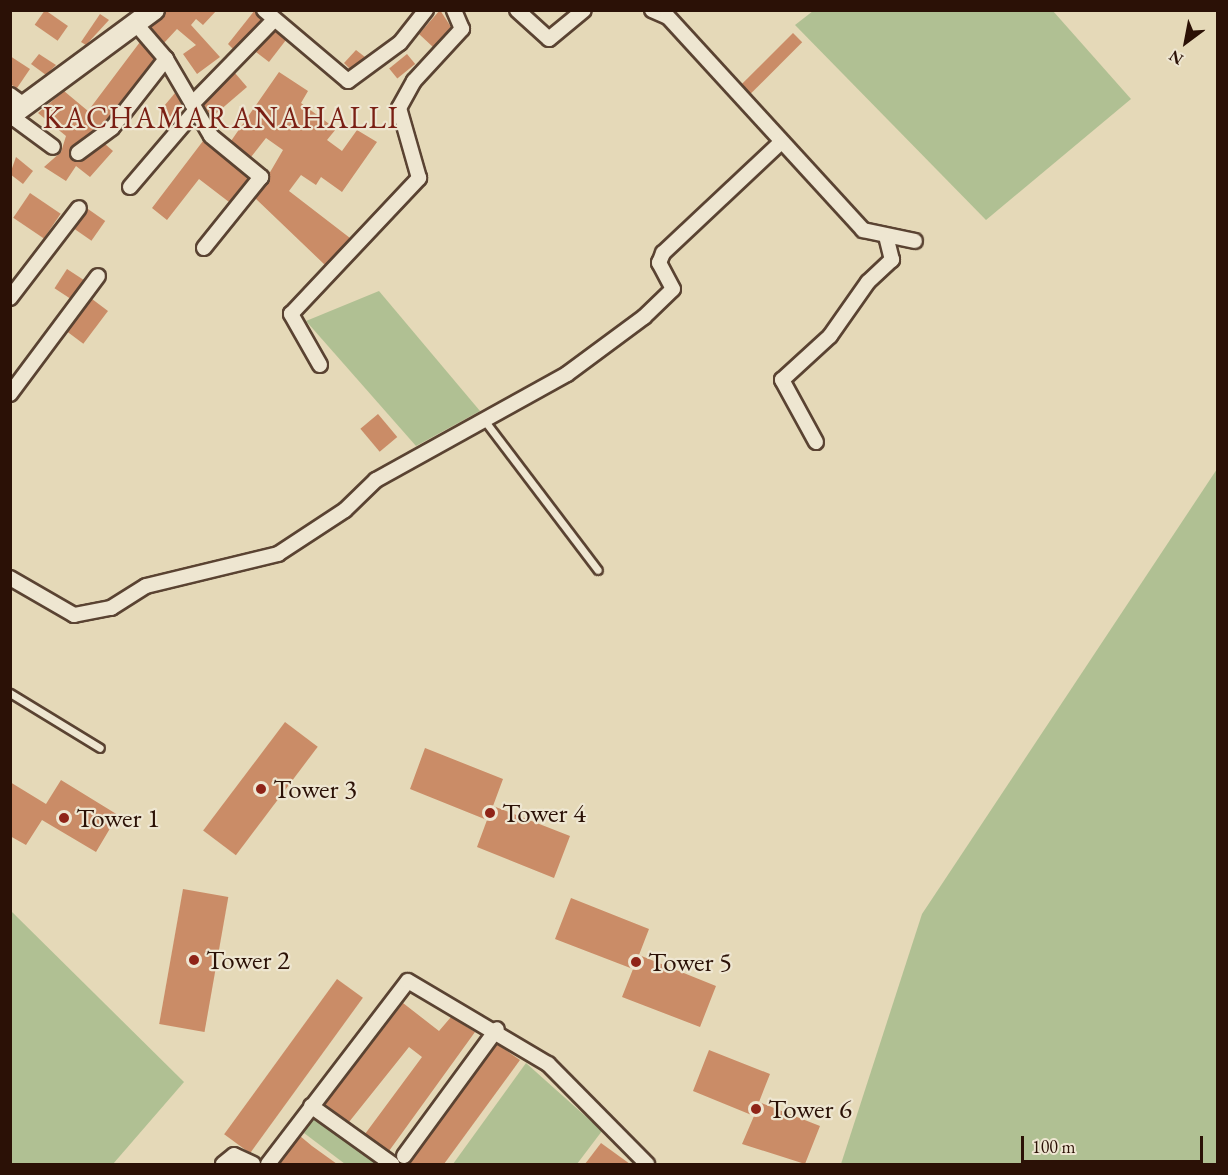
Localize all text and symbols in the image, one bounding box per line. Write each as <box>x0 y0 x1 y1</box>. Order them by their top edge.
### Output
north arrow <box>1156 12 1216 72</box>
text: N <box>1165 45 1187 70</box>
district label: KACHAMARANAHALLI <box>43 100 399 136</box>
place label: Tower 3 <box>273 773 357 805</box>
marker: Tower 3 <box>254 782 268 796</box>
place label: Tower 4 <box>502 797 586 829</box>
place label: Tower 1 <box>76 802 160 834</box>
marker: Tower 4 <box>483 806 497 820</box>
marker: Tower 1 <box>57 811 71 825</box>
place label: Tower 2 <box>206 944 290 976</box>
place label: Tower 5 <box>648 946 732 978</box>
marker: Tower 2 <box>187 953 201 967</box>
marker: Tower 5 <box>629 955 643 969</box>
place label: Tower 6 <box>768 1093 852 1125</box>
marker: Tower 6 <box>749 1102 763 1116</box>
scale bar <box>1024 1124 1206 1162</box>
text: 100 m <box>1032 1135 1076 1158</box>

